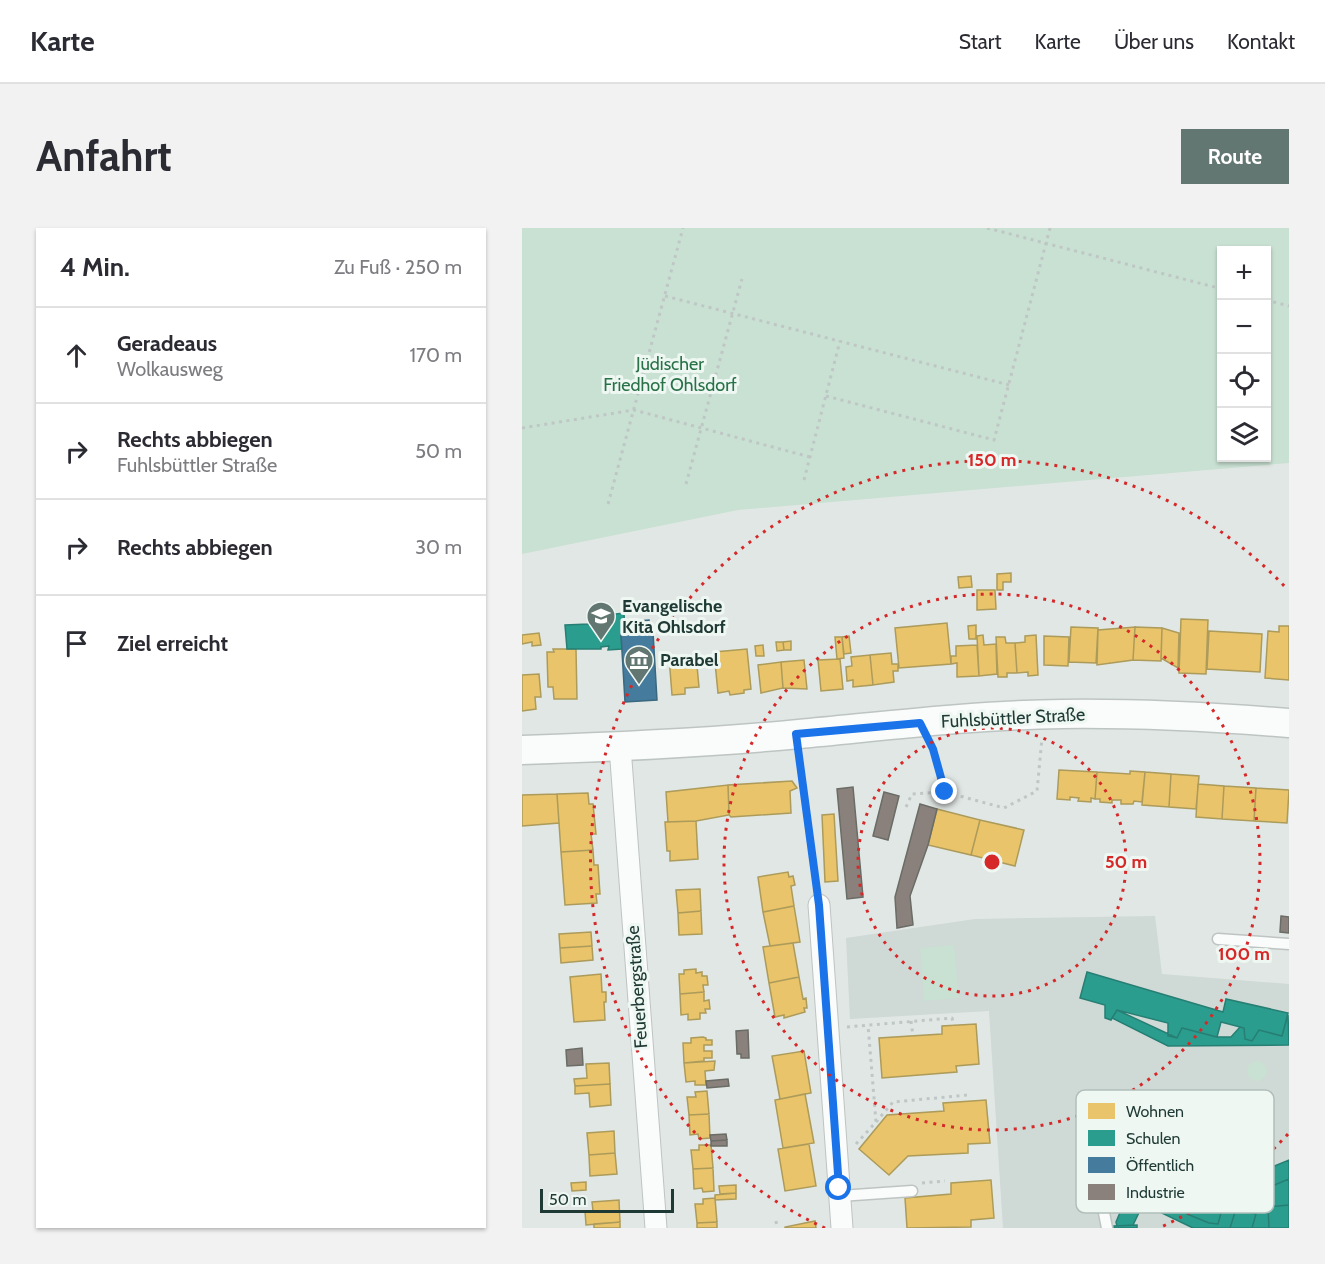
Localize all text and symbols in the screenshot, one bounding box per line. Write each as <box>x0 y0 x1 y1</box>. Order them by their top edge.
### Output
text: Karte <box>30 24 95 58</box>
text: Start <box>959 29 1002 54</box>
text: Karte <box>1035 29 1081 54</box>
text: Über uns <box>1114 29 1194 54</box>
text: Kontakt <box>1227 29 1295 54</box>
button: Route <box>1181 129 1289 184</box>
text: Anfahrt <box>36 130 172 182</box>
map controls <box>1217 246 1271 462</box>
button: + <box>1217 246 1271 300</box>
text: 4 Min. <box>60 251 130 283</box>
text: Zu Fuß · 250 m <box>334 255 462 279</box>
button: − <box>1217 300 1271 354</box>
text: Geradeaus <box>117 330 217 357</box>
icon: ahead <box>60 339 93 372</box>
text: 170 m <box>410 343 462 367</box>
park label: Jüdischer Friedhof Ohlsdorf <box>603 353 737 396</box>
button: locate <box>1217 354 1271 408</box>
text: Wolkausweg <box>117 357 223 381</box>
button: layers <box>1217 408 1271 462</box>
text: Rechts abbiegen <box>117 426 273 453</box>
icon: right <box>60 435 93 468</box>
text: 50 m <box>415 439 462 463</box>
text: 150 m <box>968 449 1016 471</box>
text: Fuhlsbüttler Straße <box>117 453 277 477</box>
icon: right <box>60 531 93 564</box>
text: Rechts abbiegen <box>117 534 273 561</box>
text: 30 m <box>415 535 462 559</box>
place label: Evangelische Kita Ohlsdorf <box>622 595 726 638</box>
school or university icon: Evangelische Kita Ohlsdorf <box>585 600 617 642</box>
icon: arrive <box>60 627 93 660</box>
text: Ziel erreicht <box>117 630 228 657</box>
museum icon: Parabel <box>623 644 655 686</box>
place label: Parabel <box>660 649 719 671</box>
street label: Fuhlsbüttler Straße <box>940 703 1086 733</box>
route end <box>931 778 957 804</box>
text: 50 m <box>1105 851 1147 873</box>
centre of rings <box>982 852 1002 872</box>
street label: Feuerbergstraße <box>622 925 652 1049</box>
text: 100 m <box>1218 943 1270 965</box>
legend <box>1076 1090 1274 1213</box>
text: Wohnen <box>1126 1102 1184 1121</box>
text: Schulen <box>1126 1129 1181 1148</box>
text: Öffentlich <box>1126 1156 1194 1175</box>
route start <box>825 1174 851 1200</box>
text: Industrie <box>1126 1183 1185 1202</box>
scale bar <box>540 1186 674 1214</box>
text: 50 m <box>549 1190 586 1209</box>

